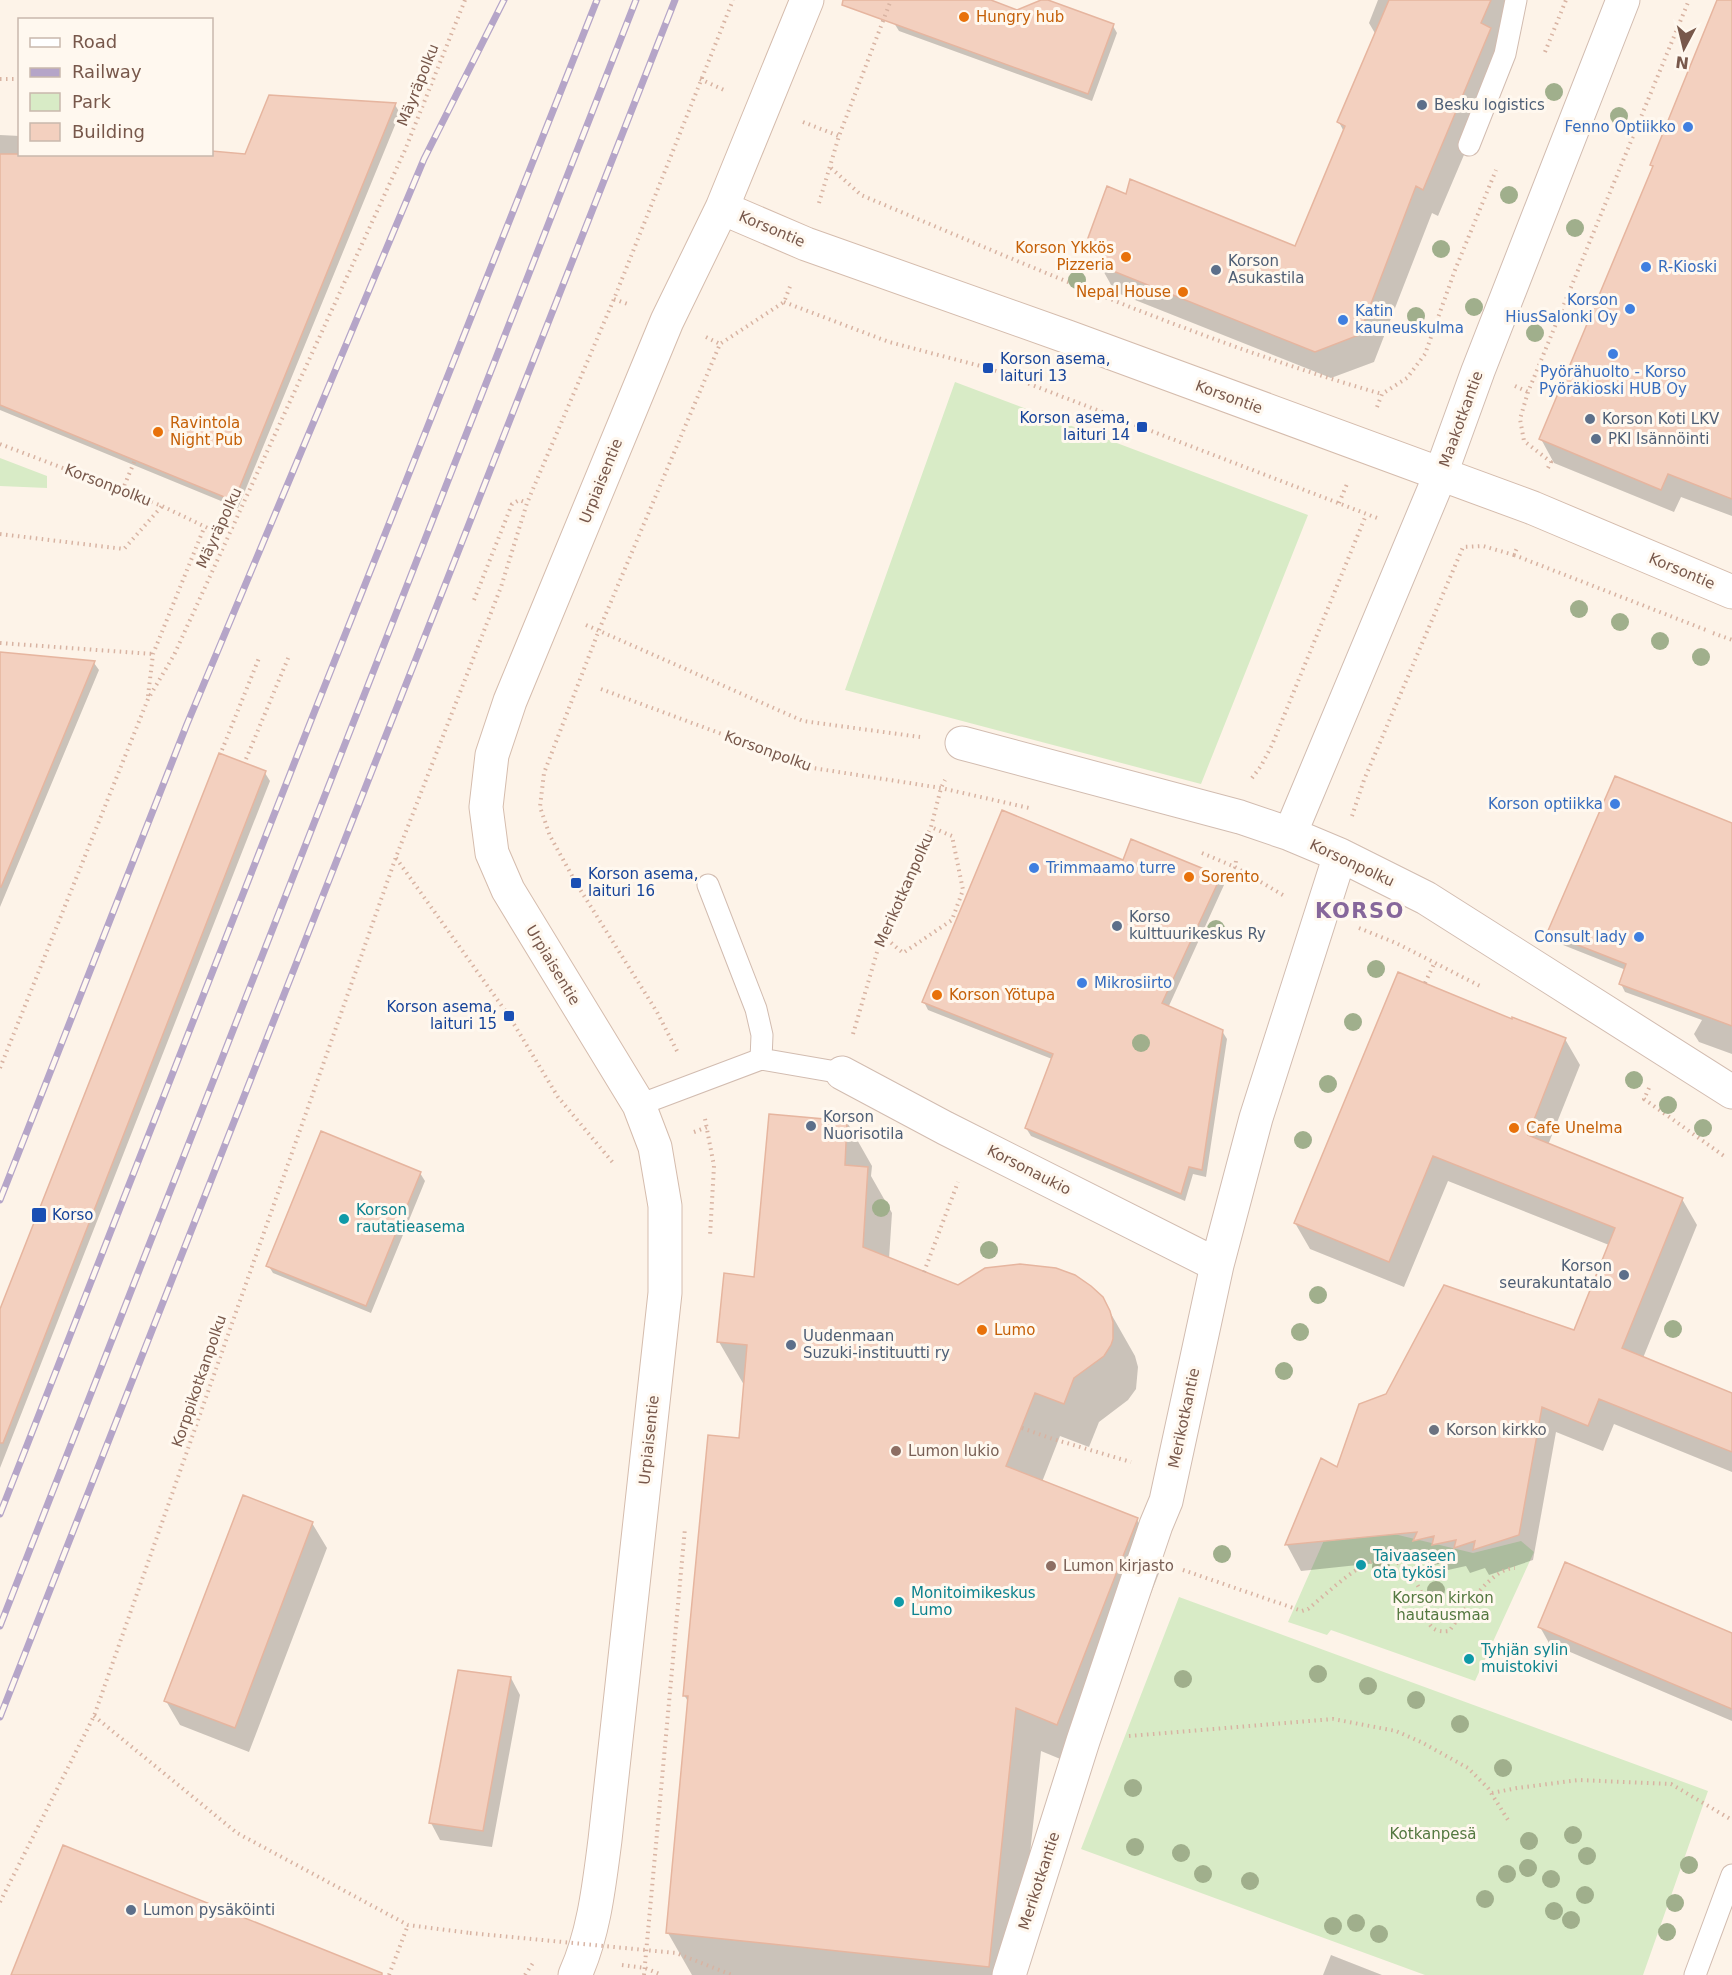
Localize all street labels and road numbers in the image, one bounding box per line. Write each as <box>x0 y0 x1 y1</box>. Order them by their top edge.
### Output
street label: Mäyräpolku <box>393 41 443 129</box>
street label: Korsontie <box>736 207 808 251</box>
street label: Maakotkantie <box>1435 368 1487 470</box>
street label: Korsontie <box>1193 377 1265 417</box>
street label: Urpiaisentie <box>576 436 626 526</box>
street label: Korsonpolku <box>62 460 154 510</box>
street label: Mäyräpolku <box>192 485 246 571</box>
street label: Korsontie <box>1646 549 1718 593</box>
street label: Korsonpolku <box>722 727 814 775</box>
street label: Merikotkanpolku <box>871 830 937 950</box>
street label: Korsonpolku <box>1307 836 1397 890</box>
street label: Urpiaisentie <box>522 922 584 1008</box>
street label: Korsonaukio <box>984 1141 1074 1199</box>
street label: Korppikotkanpolku <box>168 1313 230 1449</box>
street label: Merikotkantie <box>1165 1366 1203 1470</box>
street label: Urpiaisentie <box>635 1394 663 1486</box>
street label: Merikotkantie <box>1015 1830 1063 1932</box>

